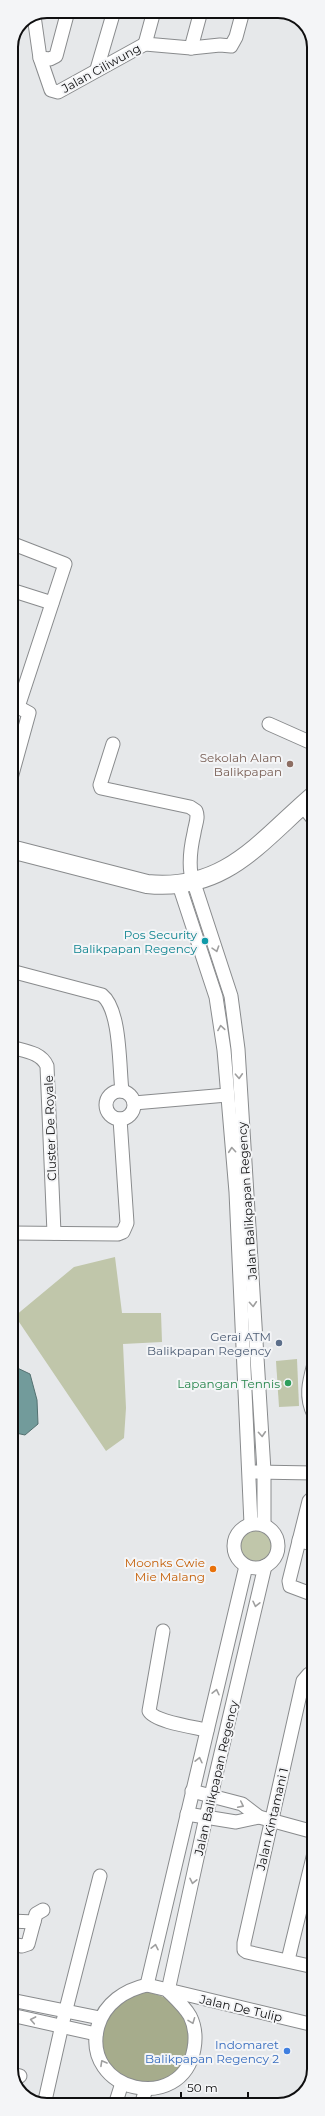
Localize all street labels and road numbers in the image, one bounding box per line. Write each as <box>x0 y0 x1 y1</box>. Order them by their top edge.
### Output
street label: Jalan Ciliwung <box>58 40 143 96</box>
street label: Cluster De Royale <box>41 1075 59 1181</box>
street label: Jalan Balikpapan Regency <box>234 1121 260 1282</box>
street label: Jalan Balikpapan Regency <box>191 1699 241 1858</box>
street label: Jalan Kintamani 1 <box>253 1766 291 1873</box>
street label: Jalan De Tulip <box>197 1991 284 2025</box>

